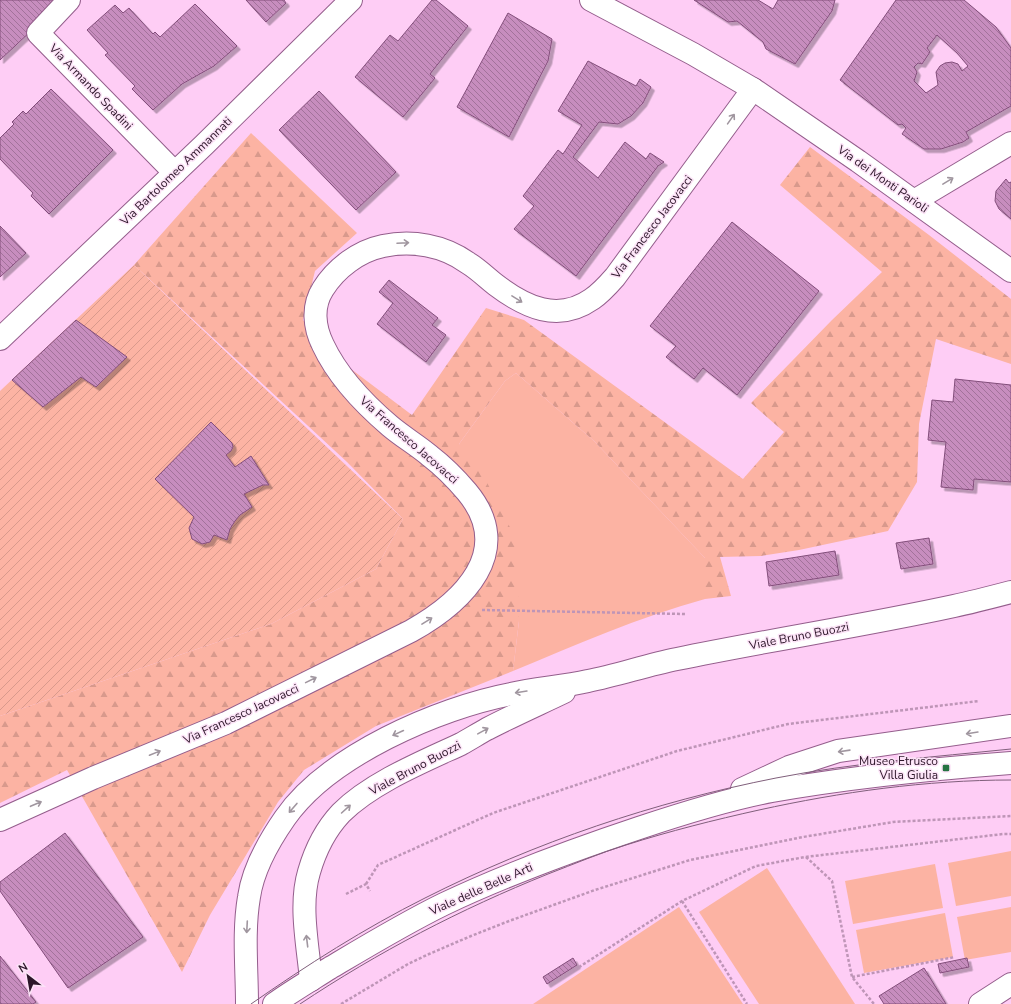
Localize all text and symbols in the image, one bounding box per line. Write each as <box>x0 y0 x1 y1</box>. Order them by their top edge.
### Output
street label: Via Armando Spadini <box>45 40 136 134</box>
street label: Via Bartolomeo Ammannati <box>116 113 235 229</box>
one-way arrow <box>727 114 735 125</box>
street label: Via dei Monti Parioli <box>834 141 932 216</box>
street label: Via Francesco Jacovacci <box>607 172 696 283</box>
one-way arrow <box>942 177 953 185</box>
one-way arrow <box>396 240 409 247</box>
one-way arrow <box>511 294 522 303</box>
street label: Via Francesco Jacovacci <box>356 392 462 487</box>
one-way arrow <box>421 617 433 625</box>
street label: Viale Bruno Buozzi <box>747 618 850 654</box>
one-way arrow <box>305 676 317 684</box>
street label: Via Francesco Jacovacci <box>180 680 301 748</box>
one-way arrow <box>514 688 527 696</box>
one-way arrow <box>477 727 489 735</box>
one-way arrow <box>966 729 979 737</box>
one-way arrow <box>392 730 404 737</box>
street label: Viale Bruno Buozzi <box>366 737 464 799</box>
one-way arrow <box>838 747 851 755</box>
one-way arrow <box>149 749 161 756</box>
place label: Museo Etrusco Villa Giulia <box>859 753 938 783</box>
marker: Museo Etrusco Villa Giulia <box>941 763 951 773</box>
one-way arrow <box>29 800 41 807</box>
one-way arrow <box>288 803 297 813</box>
one-way arrow <box>341 804 351 813</box>
street label: Viale delle Belle Arti <box>426 859 535 919</box>
one-way arrow <box>243 920 250 933</box>
one-way arrow <box>303 935 311 948</box>
north arrow <box>8 956 48 996</box>
text: N <box>16 959 30 976</box>

